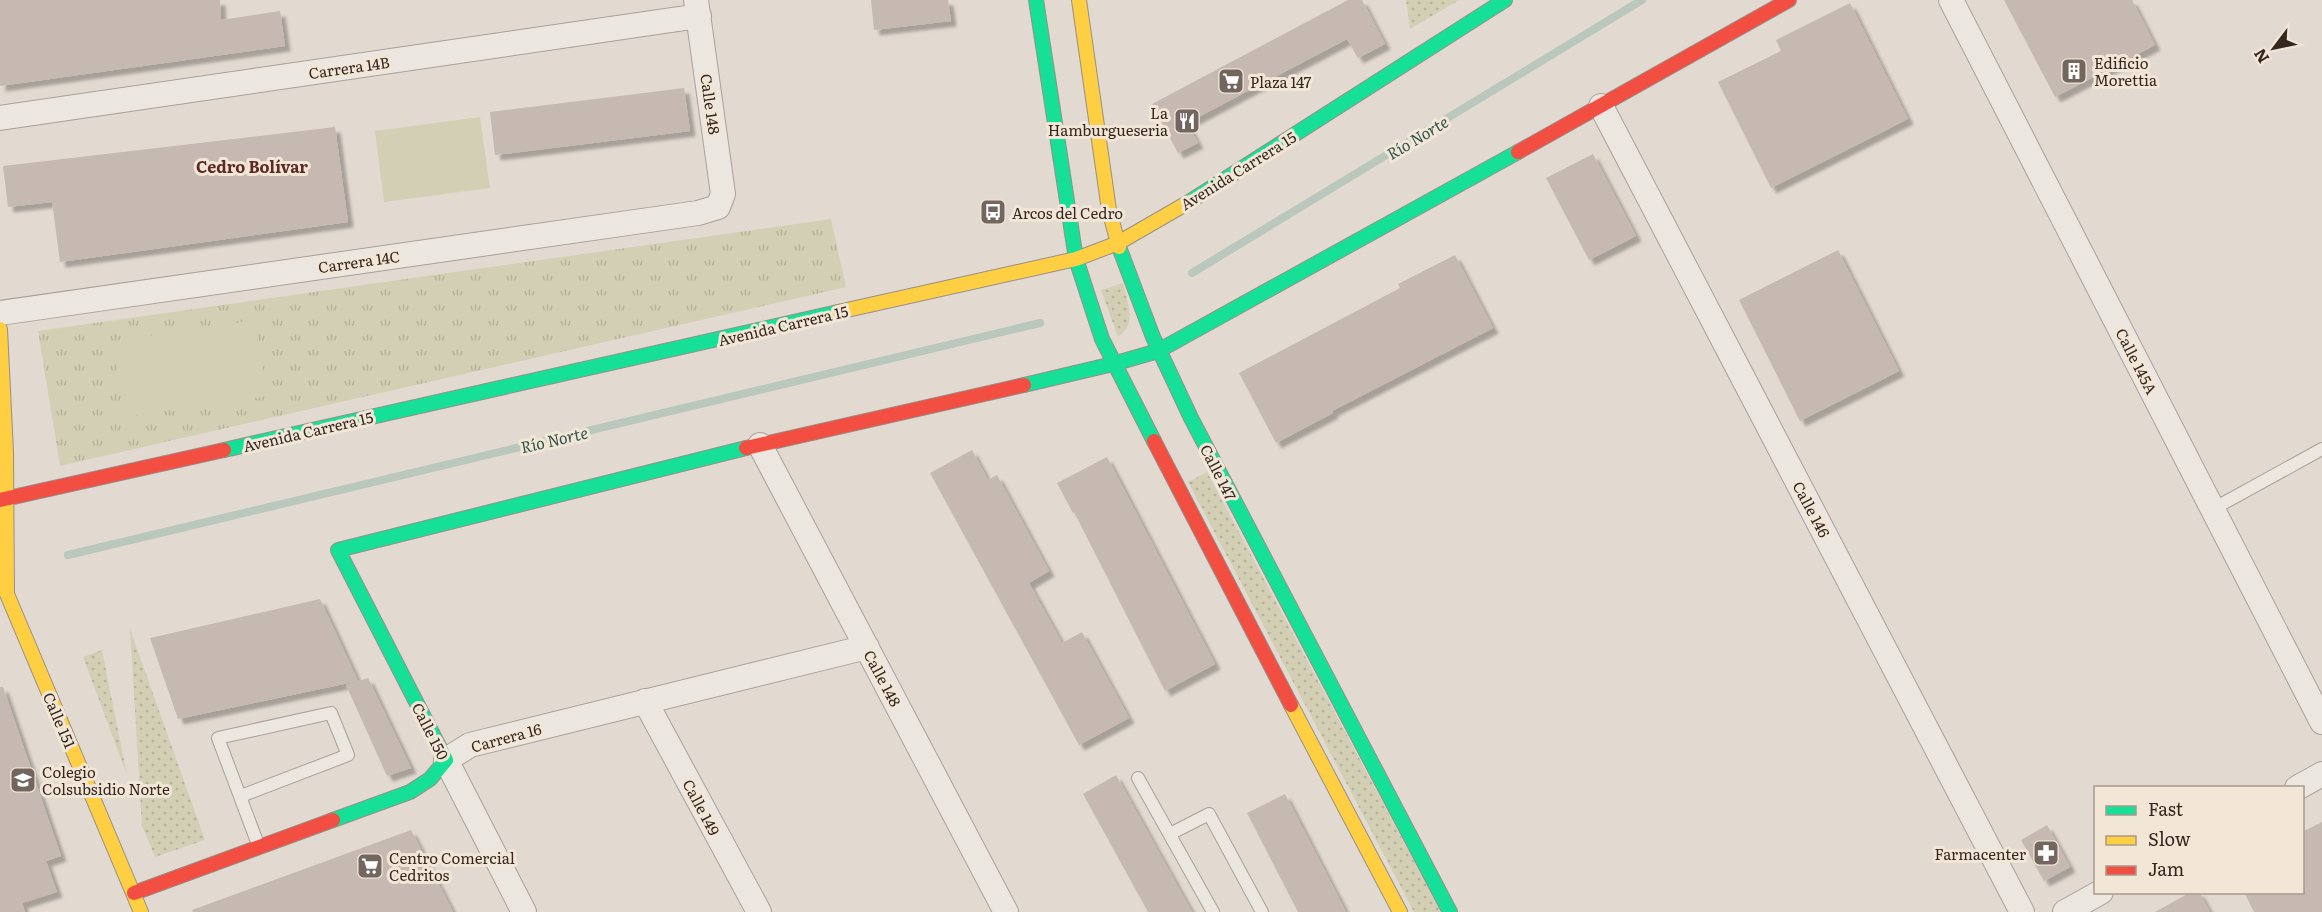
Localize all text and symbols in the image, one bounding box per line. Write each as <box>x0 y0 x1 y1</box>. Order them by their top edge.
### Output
north arrow <box>2244 18 2304 78</box>
text: N <box>2247 44 2274 69</box>
street label: Carrera 14B <box>307 50 391 84</box>
place label: Edificio Morettia <box>2094 51 2158 91</box>
building icon: Edificio Morettia <box>2059 56 2089 86</box>
supermarket icon: Plaza 147 <box>1216 66 1246 96</box>
place label: Plaza 147 <box>1250 70 1312 93</box>
street label: Calle 148 <box>695 72 727 136</box>
place label: La Hamburgueseria <box>1048 101 1169 141</box>
restaurant icon: La Hamburgueseria <box>1172 106 1202 136</box>
water label: Río Norte <box>1382 109 1452 165</box>
street label: Avenida Carrera 15 <box>1176 125 1301 215</box>
district label: Cedro Bolívar <box>196 154 308 178</box>
bus stop icon: Arcos del Cedro <box>978 197 1008 227</box>
place label: Arcos del Cedro <box>1012 201 1123 224</box>
street label: Carrera 14C <box>317 244 401 278</box>
street label: Avenida Carrera 15 <box>716 299 851 351</box>
street label: Calle 145A <box>2111 324 2163 398</box>
street label: Avenida Carrera 15 <box>241 405 376 457</box>
water label: Río Norte <box>518 420 590 458</box>
street label: Calle 147 <box>1195 440 1243 504</box>
street label: Calle 146 <box>1788 477 1836 541</box>
street label: Calle 148 <box>858 646 908 710</box>
street label: Calle 151 <box>38 688 82 752</box>
street label: Calle 150 <box>407 698 455 764</box>
street label: Carrera 16 <box>468 717 544 757</box>
place label: Colegio Colsubsidio Norte <box>42 760 170 800</box>
school or university icon: Colegio Colsubsidio Norte <box>8 765 38 795</box>
street label: Calle 149 <box>678 775 726 839</box>
legend <box>2094 786 2304 894</box>
text: Fast <box>2148 795 2184 822</box>
text: Slow <box>2148 825 2191 852</box>
pharmacy icon: Farmacenter <box>2031 838 2061 868</box>
place label: Farmacenter <box>1935 842 2026 865</box>
place label: Centro Comercial Cedritos <box>389 846 515 886</box>
supermarket icon: Centro Comercial Cedritos <box>355 851 385 881</box>
text: Jam <box>2148 855 2184 882</box>

